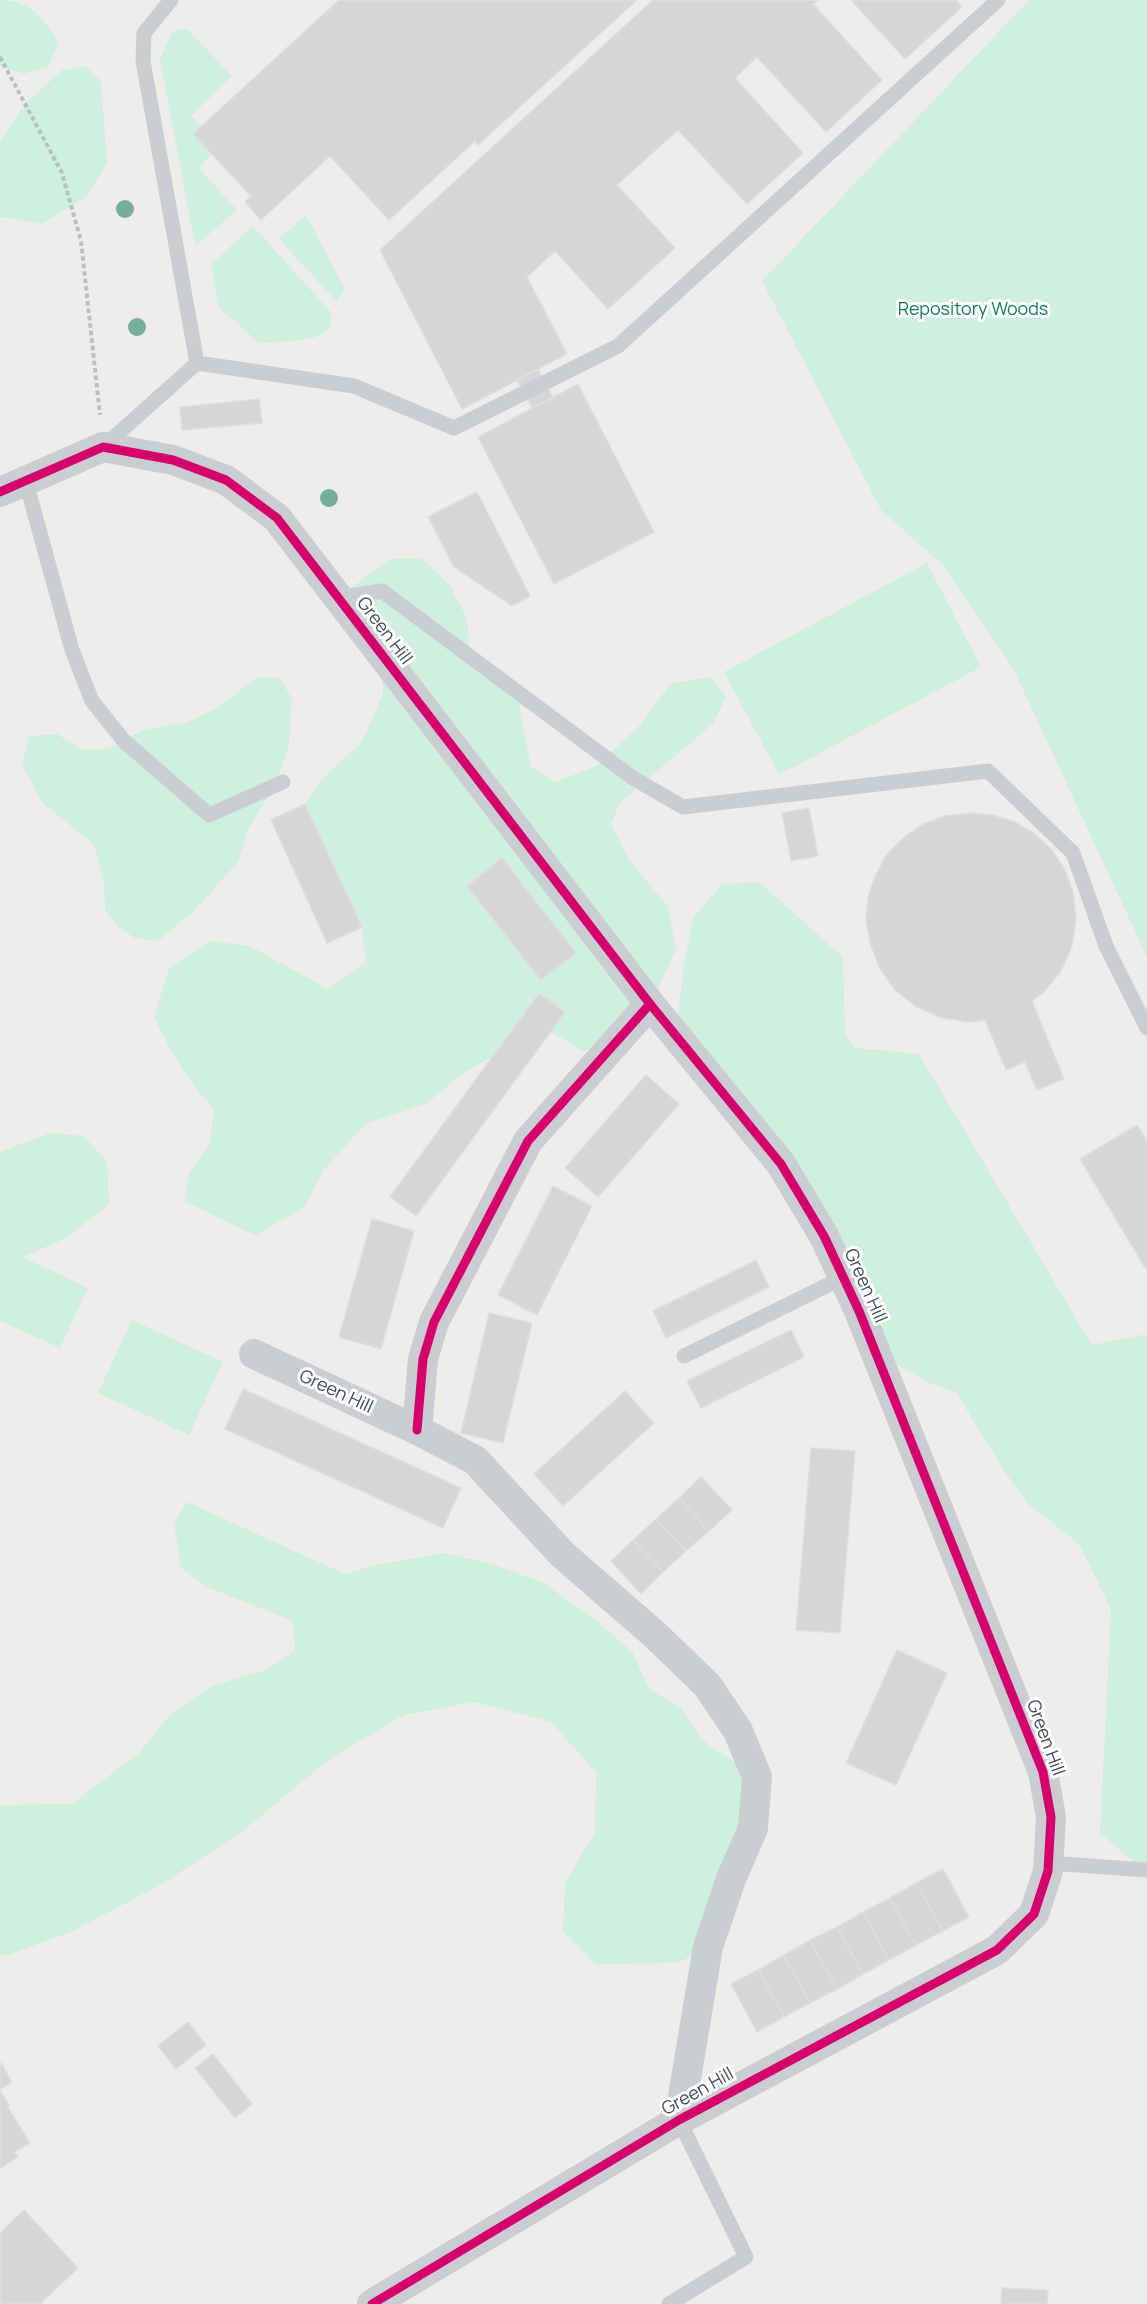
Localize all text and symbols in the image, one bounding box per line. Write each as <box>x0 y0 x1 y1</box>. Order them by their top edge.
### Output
park label: Repository Woods <box>898 299 1048 321</box>
street label: Green Hill <box>352 593 416 669</box>
street label: Green Hill <box>839 1246 891 1326</box>
street label: Green Hill <box>296 1366 376 1418</box>
street label: Green Hill <box>1021 1697 1069 1779</box>
street label: Green Hill <box>658 2063 738 2121</box>

